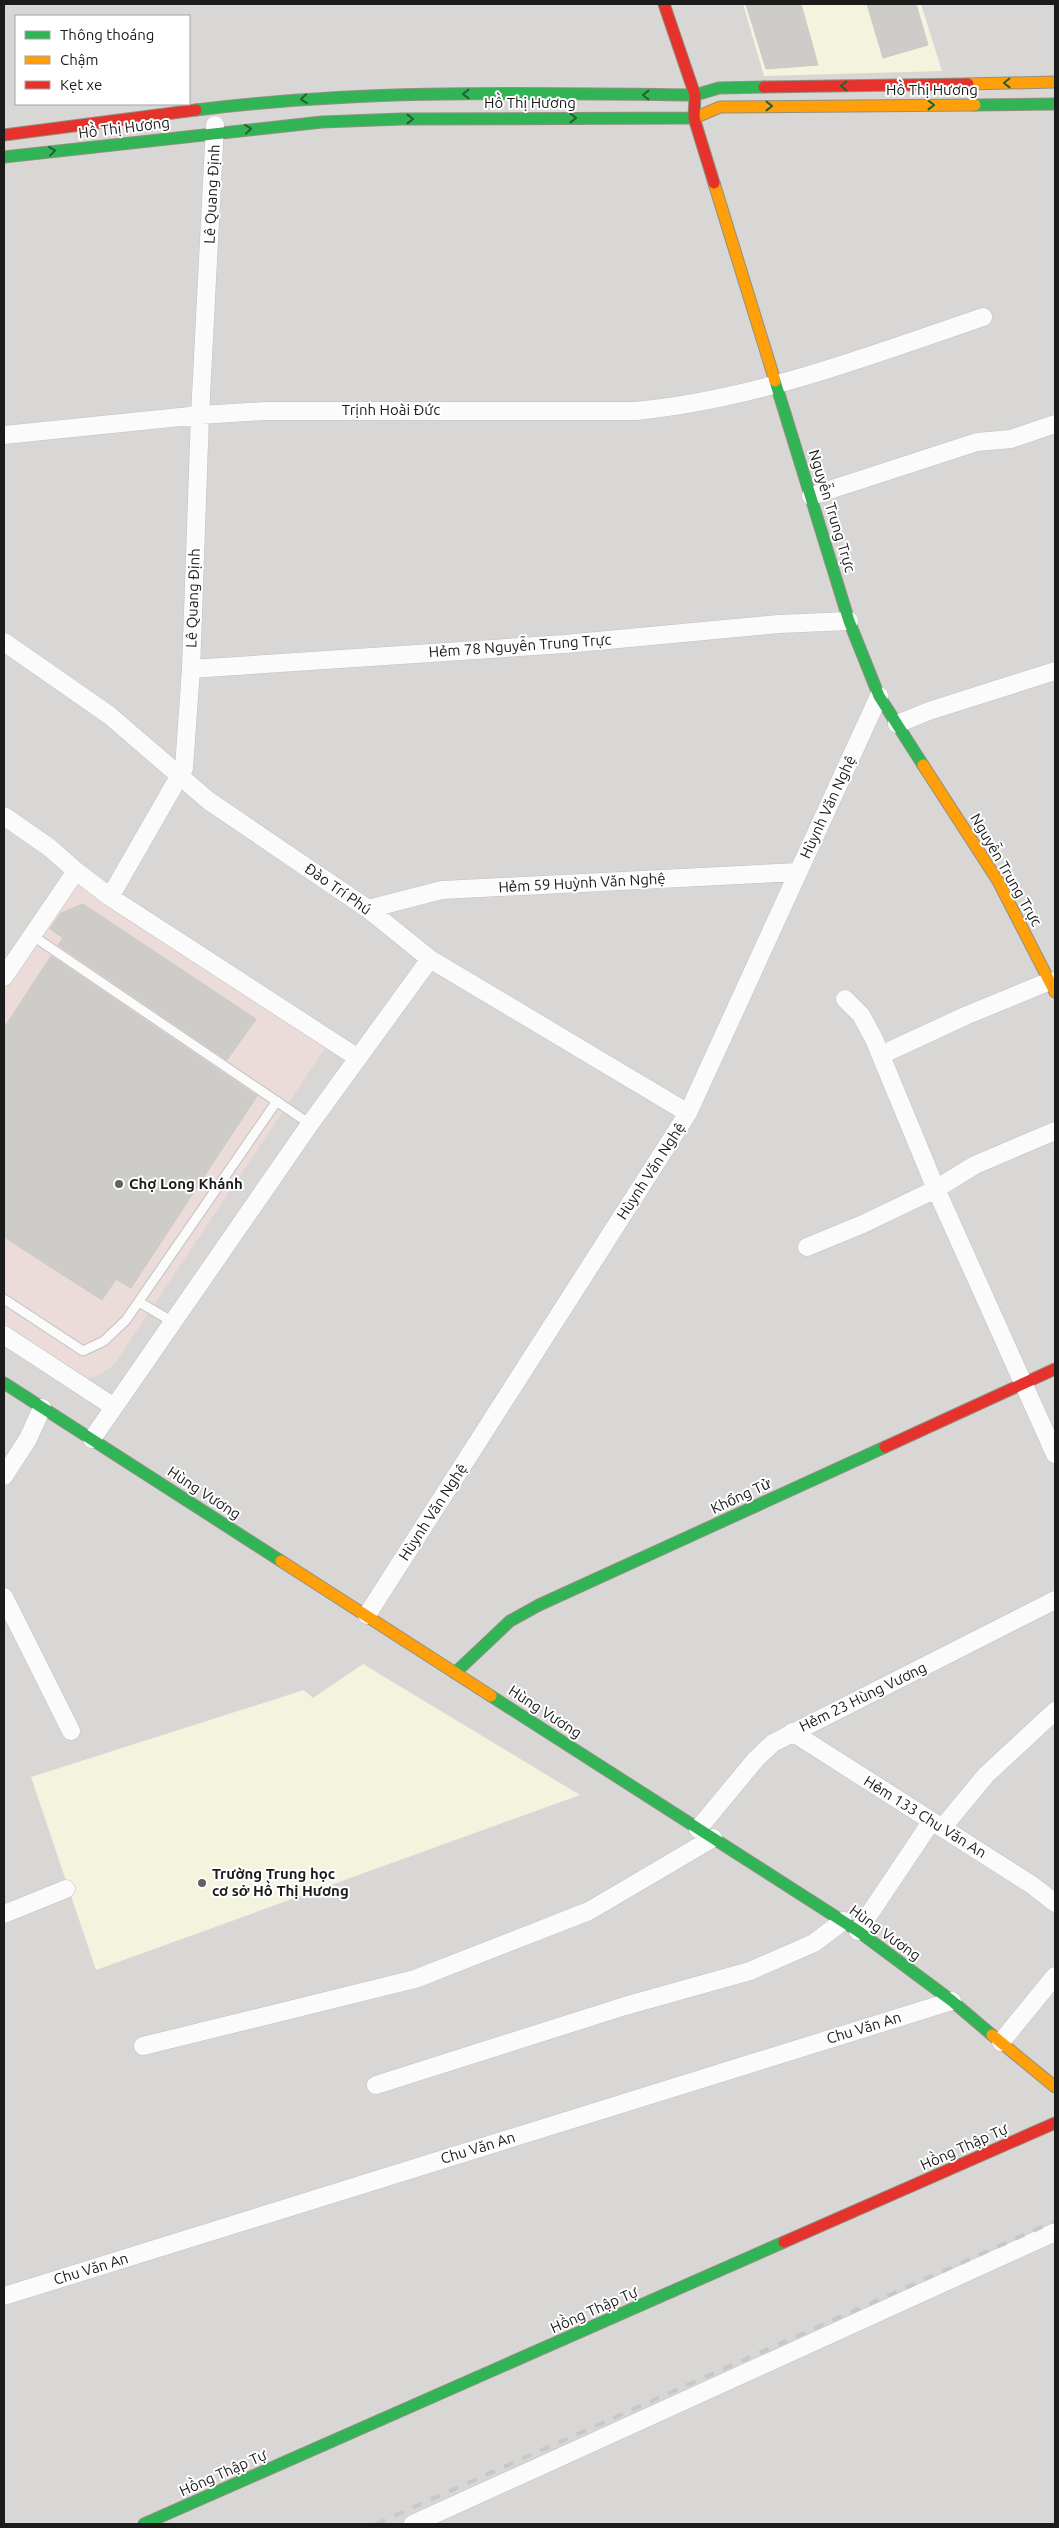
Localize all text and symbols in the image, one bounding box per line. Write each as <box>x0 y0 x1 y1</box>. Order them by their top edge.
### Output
legend <box>15 15 190 105</box>
text: Thông thoáng <box>60 26 154 43</box>
text: Chậm <box>60 51 98 68</box>
text: Kẹt xe <box>60 76 102 93</box>
one-way arrow <box>1002 77 1010 88</box>
street label: Hồ Thị Hương <box>886 79 978 98</box>
one-way arrow <box>840 80 848 91</box>
one-way arrow <box>462 89 470 99</box>
one-way arrow <box>642 90 650 100</box>
street label: Hồ Thị Hương <box>484 92 576 111</box>
one-way arrow <box>299 94 307 105</box>
one-way arrow <box>928 100 936 110</box>
one-way arrow <box>766 101 773 111</box>
street label: Hồ Thị Hương <box>77 112 171 142</box>
one-way arrow <box>570 113 577 123</box>
one-way arrow <box>407 114 415 124</box>
one-way arrow <box>245 124 253 135</box>
street label: Lê Quang Định <box>200 144 223 244</box>
one-way arrow <box>48 146 56 157</box>
street label: Trịnh Hoài Đức <box>342 401 440 418</box>
street label: Nguyễn Trung Trực <box>806 447 861 574</box>
street label: Lê Quang Định <box>182 548 203 648</box>
street label: Hẻm 78 Nguyễn Trung Trực <box>428 629 612 660</box>
street label: Hùynh Văn Nghệ <box>796 752 859 861</box>
street label: Nguyễn Trung Trực <box>967 809 1047 929</box>
street label: Đào Trí Phú <box>302 859 375 918</box>
street label: Hẻm 59 Huỳnh Văn Nghệ <box>498 870 666 895</box>
street label: Hùynh Văn Nghệ <box>613 1119 688 1222</box>
place label: Chợ Long Khánh <box>129 1175 243 1192</box>
marker: Chợ Long Khánh <box>113 1178 125 1190</box>
street label: Hùynh Văn Nghệ <box>395 1460 470 1563</box>
street label: Hùng Vương <box>164 1463 244 1523</box>
street label: Khổng Tử <box>708 1474 774 1517</box>
street label: Hẻm 23 Hùng Vương <box>796 1658 929 1735</box>
street label: Hùng Vương <box>505 1682 585 1742</box>
street label: Hẻm 133 Chu Văn An <box>861 1772 990 1861</box>
place label: Trường Trung học cơ sở Hồ Thị Hương <box>212 1865 349 1899</box>
marker: Trường Trung học cơ sở Hồ Thị Hương <box>196 1877 208 1889</box>
street label: Hùng Vương <box>846 1901 924 1964</box>
street label: Chu Văn An <box>825 2008 903 2047</box>
street label: Hồng Thập Tự <box>917 2118 1011 2173</box>
street label: Chu Văn An <box>439 2128 517 2167</box>
street label: Chu Văn An <box>52 2249 130 2288</box>
street label: Hồng Thập Tự <box>547 2281 641 2336</box>
street label: Hồng Thập Tự <box>176 2444 270 2499</box>

